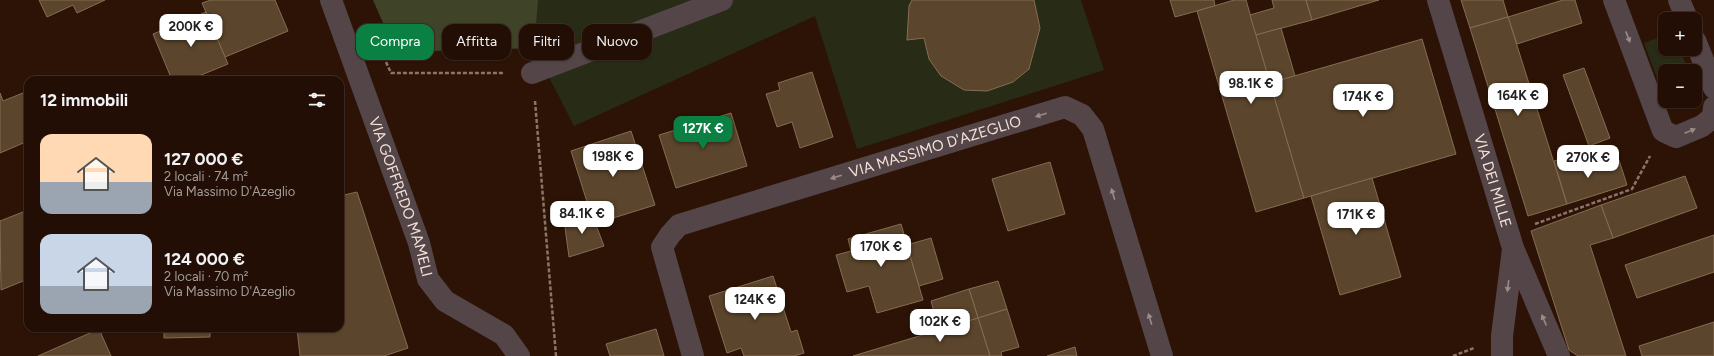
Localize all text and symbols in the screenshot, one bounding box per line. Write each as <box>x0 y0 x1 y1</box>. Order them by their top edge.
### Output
map controls <box>1658 12 1702 108</box>
button: + <box>1658 12 1702 56</box>
pin: 200K € <box>158 14 224 48</box>
text: 200K € <box>168 19 214 34</box>
chip: Compra <box>356 24 434 60</box>
chip: Affitta <box>442 24 511 60</box>
chip: Filtri <box>519 24 574 60</box>
chip: Nuovo <box>582 24 652 60</box>
one-way arrow <box>1625 31 1631 43</box>
button: − <box>1658 64 1702 108</box>
pin: 98.1K € <box>1214 71 1288 105</box>
text: 98.1K € <box>1229 76 1274 91</box>
pin: 164K € <box>1485 83 1551 117</box>
pin: 174K € <box>1330 84 1396 118</box>
text: 164K € <box>1497 88 1539 103</box>
icon: filters <box>306 89 328 111</box>
text: 174K € <box>1342 89 1384 104</box>
text: 12 immobili <box>40 90 128 110</box>
street label: VIA MASSIMO D'AZEGLIO <box>847 112 1023 181</box>
one-way arrow <box>1034 112 1046 118</box>
street label: VIA GOFFREDO MAMELI <box>365 114 436 279</box>
pin: 127K € <box>670 116 736 150</box>
text: 127K € <box>682 121 724 136</box>
one-way arrow <box>1685 128 1697 134</box>
street label: VIA DEI MILLE <box>1470 132 1515 230</box>
pin: 198K € <box>580 144 646 178</box>
pin: 270K € <box>1555 145 1621 179</box>
text: 127 000 € <box>164 149 243 169</box>
text: 198K € <box>592 149 634 164</box>
icon: home <box>72 150 120 198</box>
text: 270K € <box>1566 150 1610 165</box>
text: 2 locali · 74 m² <box>164 169 248 184</box>
one-way arrow <box>830 174 842 180</box>
text: Via Massimo D'Azeglio <box>164 184 295 199</box>
one-way arrow <box>1110 188 1116 200</box>
pin: 84.1K € <box>545 201 619 235</box>
pin: 171K € <box>1323 202 1389 236</box>
text: 84.1K € <box>559 206 605 221</box>
text: 171K € <box>1337 207 1376 222</box>
pin: 170K € <box>848 234 914 268</box>
text: 170K € <box>860 239 902 254</box>
text: 124 000 € <box>164 249 245 269</box>
icon: home <box>72 250 120 298</box>
text: 2 locali · 70 m² <box>164 269 248 284</box>
one-way arrow <box>1505 280 1511 292</box>
text: Via Massimo D'Azeglio <box>164 284 295 299</box>
pin: 124K € <box>722 287 788 321</box>
text: 124K € <box>734 292 776 307</box>
pin: 102K € <box>907 309 973 343</box>
one-way arrow <box>1147 312 1153 324</box>
text: 102K € <box>919 314 961 329</box>
one-way arrow <box>1541 315 1547 326</box>

